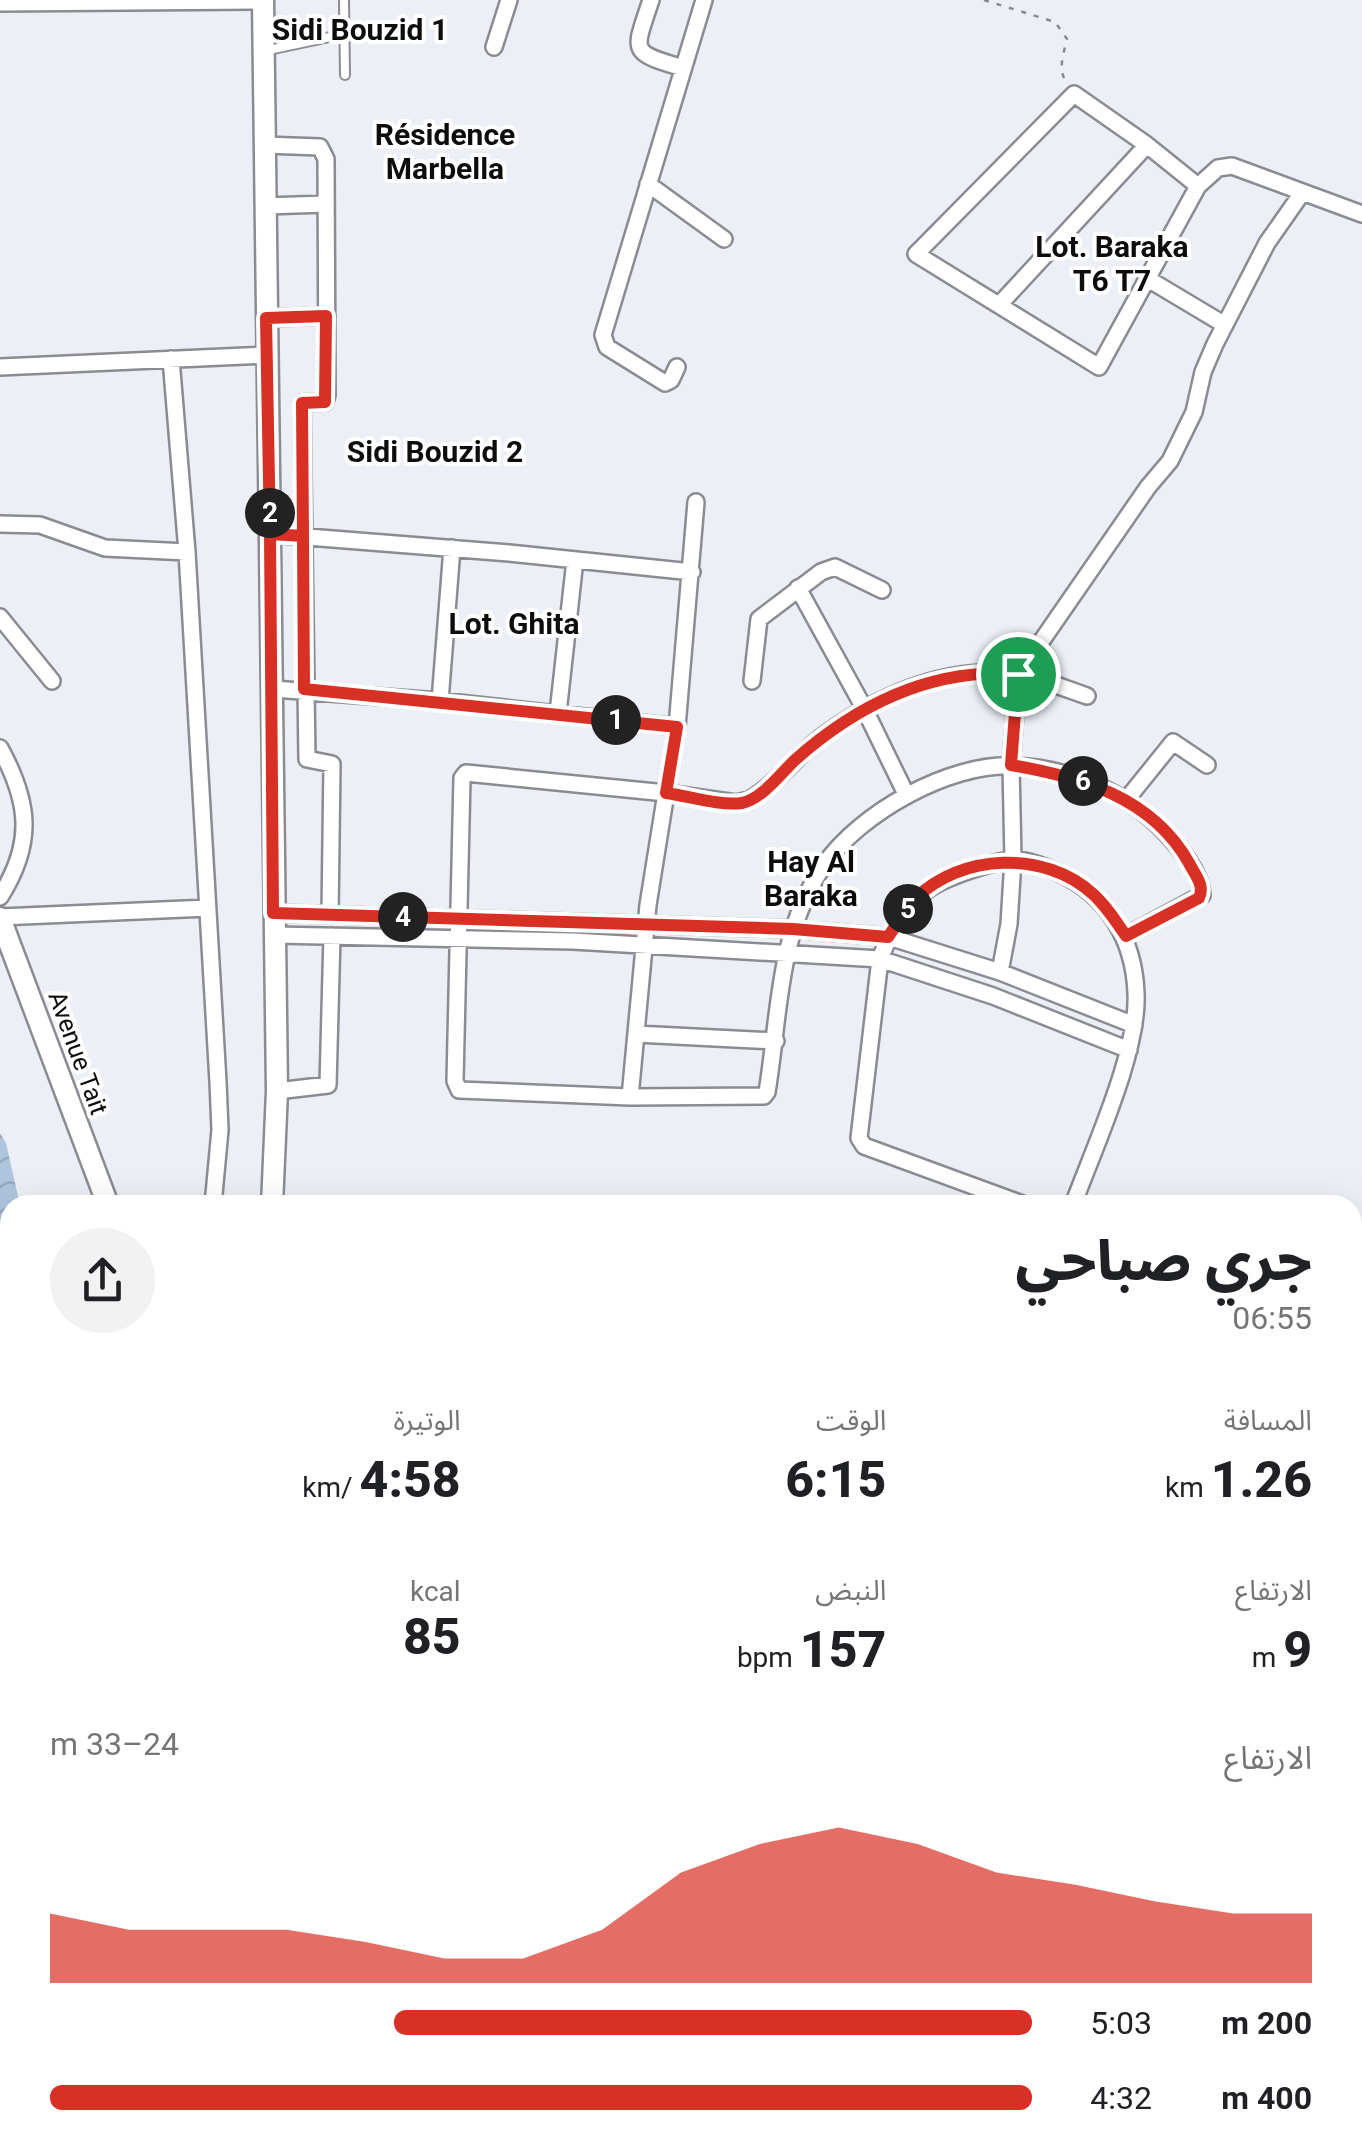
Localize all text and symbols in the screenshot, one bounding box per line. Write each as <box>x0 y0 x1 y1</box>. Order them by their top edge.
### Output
district label: Sidi Bouzid 1 <box>272 12 448 47</box>
district label: Résidence Marbella <box>375 117 515 186</box>
district label: Lot. Baraka T6 T7 <box>1035 229 1189 298</box>
district label: Sidi Bouzid 2 <box>347 434 523 469</box>
pin: 2 <box>245 488 295 538</box>
text: 2 <box>262 496 278 529</box>
district label: Lot. Ghita <box>449 606 579 641</box>
pin <box>976 632 1061 717</box>
icon: arrive <box>991 647 1046 702</box>
pin: 1 <box>591 695 641 745</box>
text: 1 <box>608 703 624 736</box>
pin: 6 <box>1058 756 1108 806</box>
text: 6 <box>1075 764 1091 797</box>
district label: Hay Al Baraka <box>764 844 858 913</box>
pin: 5 <box>883 884 933 934</box>
pin: 4 <box>378 892 428 942</box>
text: 5 <box>900 892 916 925</box>
text: 4 <box>395 900 411 933</box>
street label: Avenue Tait <box>42 987 114 1119</box>
button: share <box>50 1228 155 1333</box>
text: جري صباحي <box>1015 1229 1312 1293</box>
text: 06:55 <box>1232 1299 1312 1337</box>
text: الوتيرة <box>393 1404 461 1437</box>
text: الوقت <box>816 1404 886 1437</box>
text: المسافة <box>1224 1404 1312 1437</box>
text: 4:58 <box>360 1451 461 1509</box>
text: 6:15 <box>785 1451 886 1509</box>
text: 1.26 <box>1211 1451 1312 1509</box>
text: /km <box>302 1471 360 1504</box>
text: km <box>1165 1471 1211 1504</box>
text: النبض <box>815 1574 886 1607</box>
text: الارتفاع <box>1235 1574 1312 1607</box>
text: kcal <box>410 1575 461 1608</box>
text: 85 <box>403 1608 461 1666</box>
text: 157 <box>800 1621 886 1679</box>
text: 9 <box>1283 1621 1312 1679</box>
text: bpm <box>737 1641 800 1674</box>
text: m <box>1252 1641 1283 1674</box>
text: 24–33 m <box>50 1725 179 1763</box>
text: الارتفاع <box>1224 1739 1312 1777</box>
text: 5:03 <box>1090 2004 1152 2042</box>
text: 200 m <box>1221 2004 1312 2042</box>
text: 4:32 <box>1090 2079 1152 2117</box>
text: 400 m <box>1221 2079 1312 2117</box>

